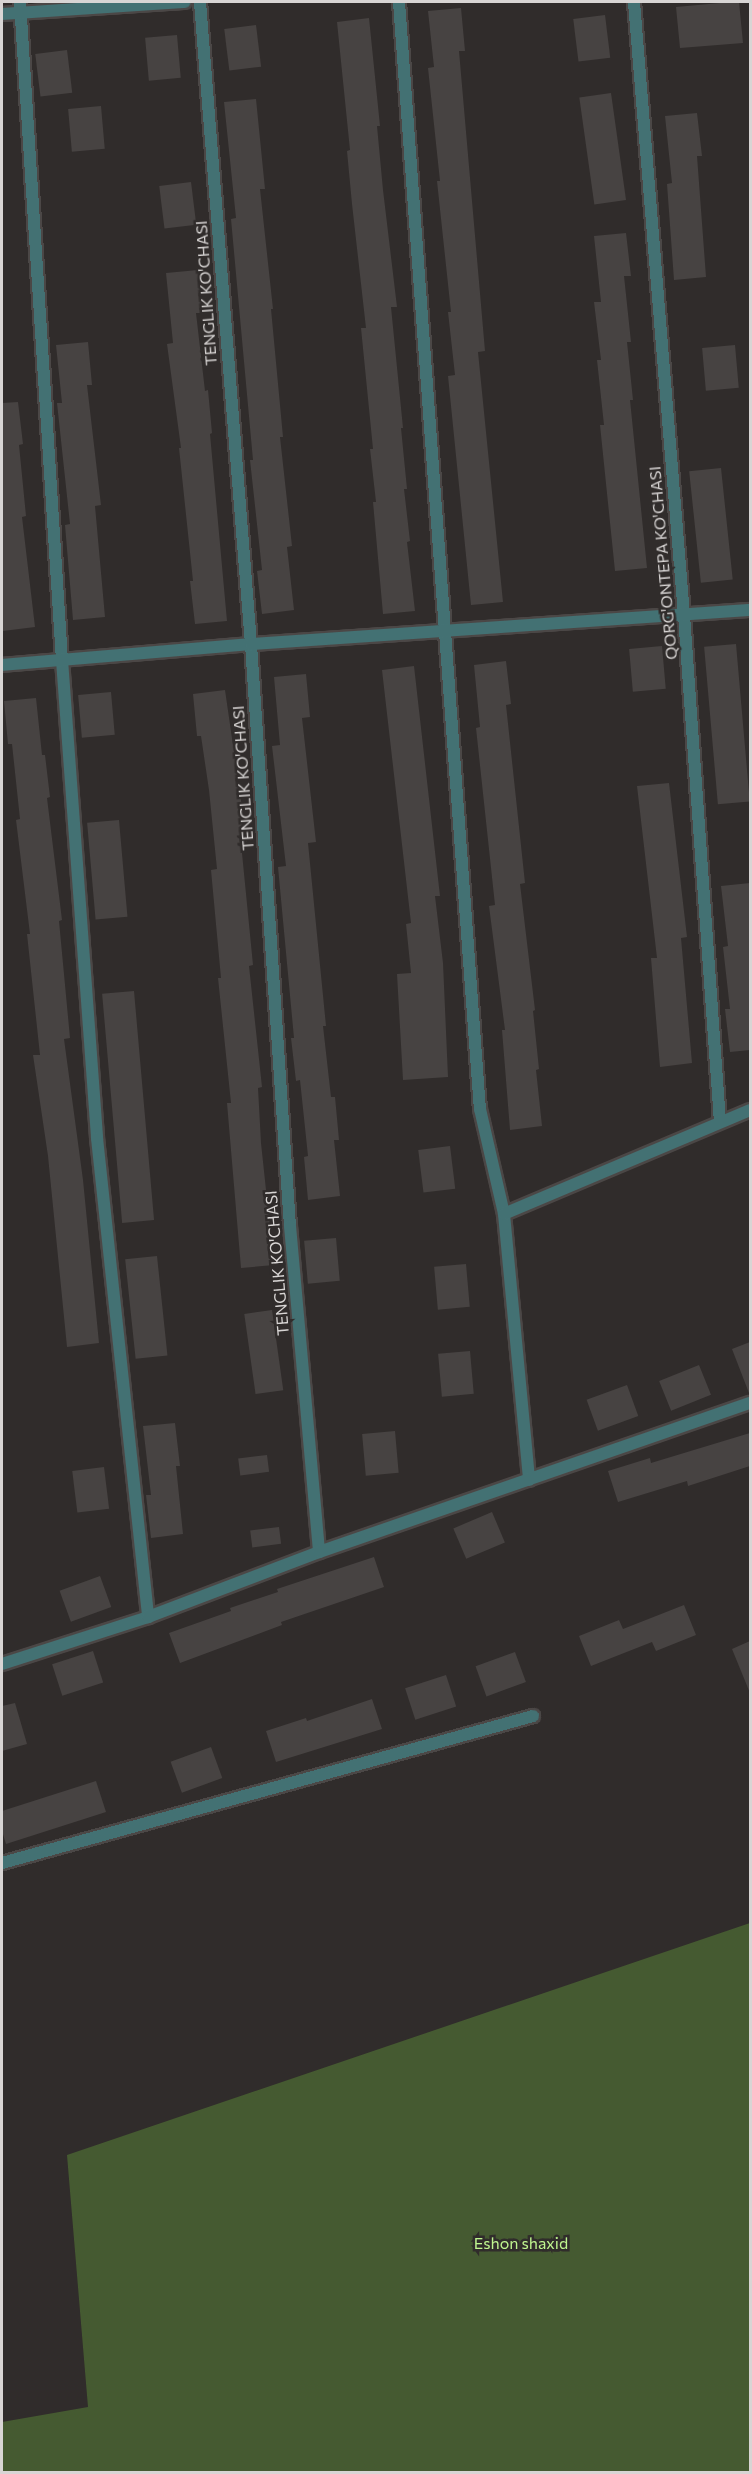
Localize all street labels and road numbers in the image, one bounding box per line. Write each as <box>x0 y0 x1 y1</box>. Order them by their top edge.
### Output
street label: TENGLIK KO'CHASI <box>191 220 221 366</box>
street label: QORG'ONTEPA KO'CHASI <box>645 465 681 661</box>
street label: TENGLIK KO'CHASI <box>228 705 258 851</box>
street label: TENGLIK KO'CHASI <box>261 1190 293 1336</box>

